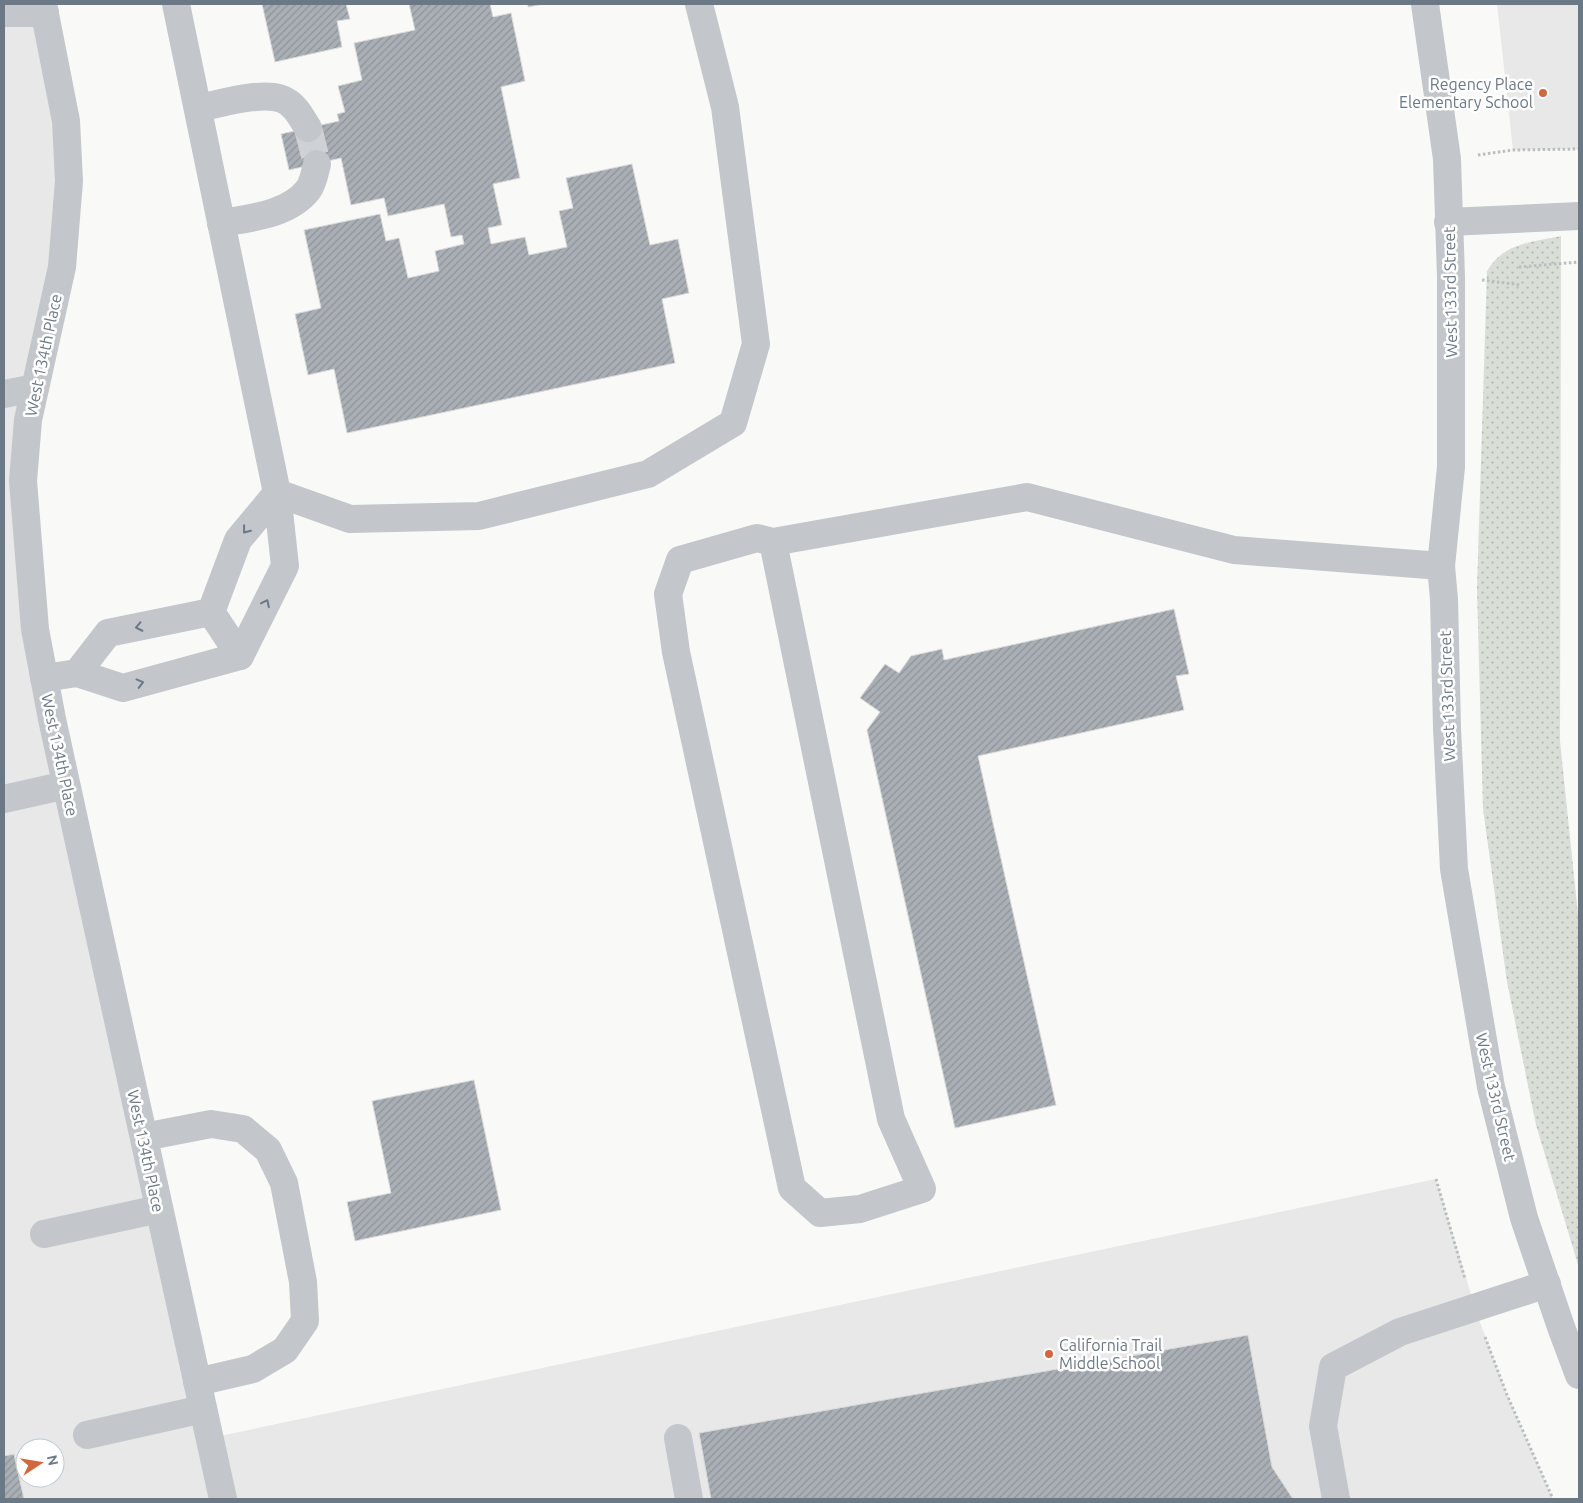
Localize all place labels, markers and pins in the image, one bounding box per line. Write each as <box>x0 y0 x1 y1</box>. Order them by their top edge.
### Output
place label: Regency Place Elementary School <box>1399 75 1533 111</box>
marker: Regency Place Elementary School <box>1537 87 1549 99</box>
place label: California Trail Middle School <box>1059 1336 1162 1372</box>
marker: California Trail Middle School <box>1043 1348 1055 1360</box>

